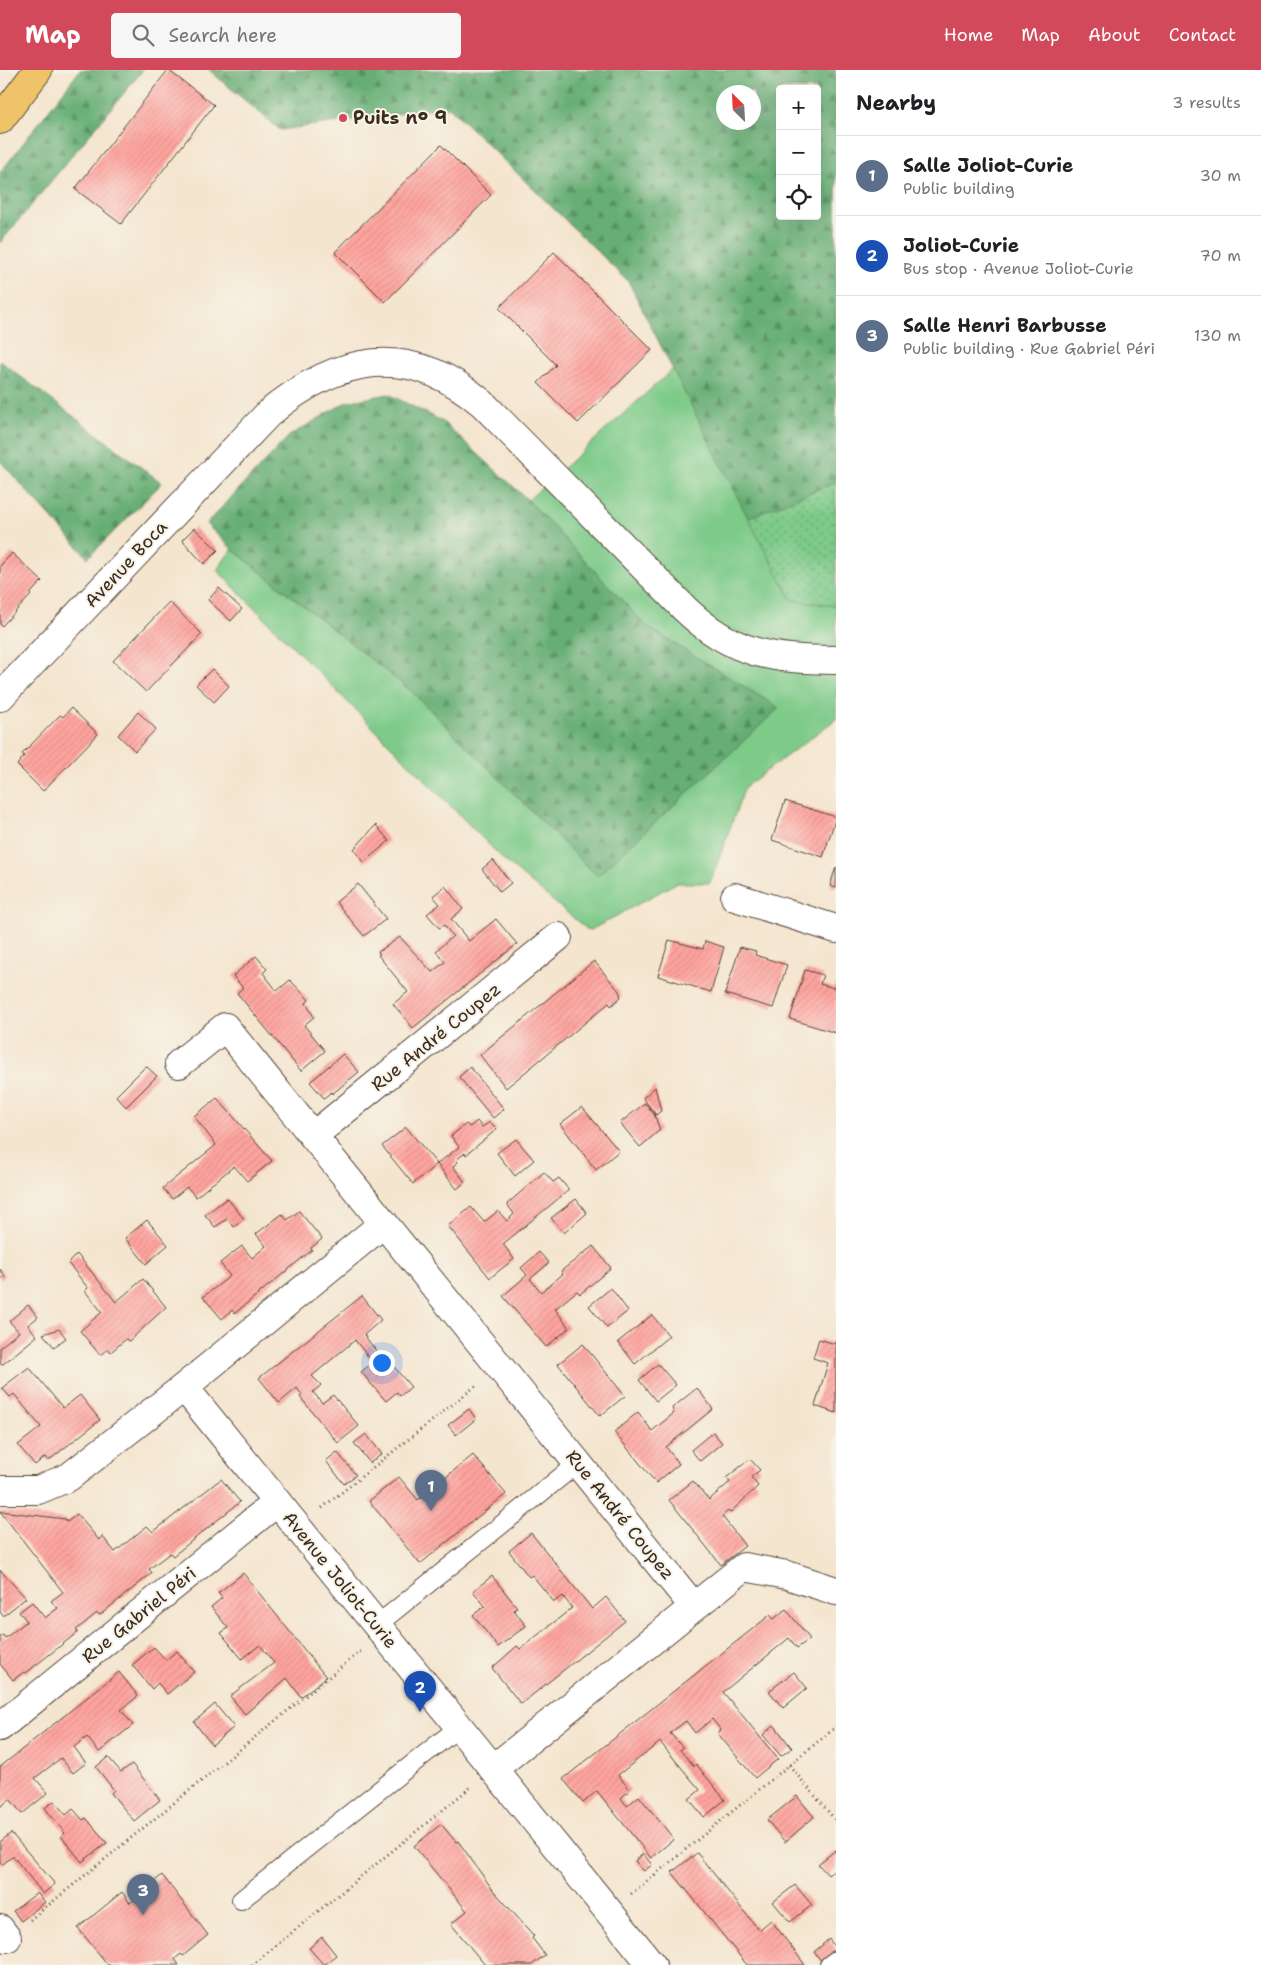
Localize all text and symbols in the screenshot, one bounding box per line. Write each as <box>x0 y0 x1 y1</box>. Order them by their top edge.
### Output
search box <box>111 13 461 58</box>
text: Map <box>25 19 81 51</box>
icon: search <box>129 21 157 49</box>
text: Search here <box>169 23 277 48</box>
text: Home <box>944 23 993 47</box>
text: Map <box>1021 23 1060 47</box>
text: About <box>1088 23 1141 47</box>
text: Contact <box>1169 23 1236 47</box>
north arrow <box>716 85 761 130</box>
map controls <box>776 85 821 220</box>
button: + <box>776 85 821 130</box>
text: Nearby <box>856 89 936 117</box>
text: 3 results <box>1172 92 1241 113</box>
place label: Puits n° 9 <box>353 106 447 130</box>
marker: Puits n° 9 <box>337 112 349 124</box>
button: − <box>776 130 821 175</box>
text: Salle Joliot-Curie <box>903 153 1073 178</box>
text: 1 <box>868 165 876 186</box>
text: 30 m <box>1200 165 1241 186</box>
button: locate <box>776 175 821 220</box>
text: Public building <box>903 178 1015 199</box>
text: Joliot-Curie <box>903 233 1019 258</box>
text: 2 <box>866 245 878 266</box>
text: 70 m <box>1200 245 1241 266</box>
text: Bus stop · Avenue Joliot-Curie <box>903 258 1134 279</box>
text: Salle Henri Barbusse <box>903 313 1107 338</box>
text: 3 <box>866 325 878 346</box>
text: 130 m <box>1194 325 1241 346</box>
text: Public building · Rue Gabriel Péri <box>903 338 1155 359</box>
street label: Avenue Boca <box>79 515 173 613</box>
street label: Rue André Coupez <box>366 977 506 1097</box>
your location <box>369 1350 395 1376</box>
street label: Rue André Coupez <box>560 1445 680 1585</box>
pin: 1 <box>415 1470 447 1511</box>
street label: Avenue Joliot-Curie <box>277 1506 403 1654</box>
street label: Rue Gabriel Péri <box>77 1561 201 1669</box>
pin: 2 <box>404 1671 436 1712</box>
pin: 3 <box>127 1874 159 1915</box>

